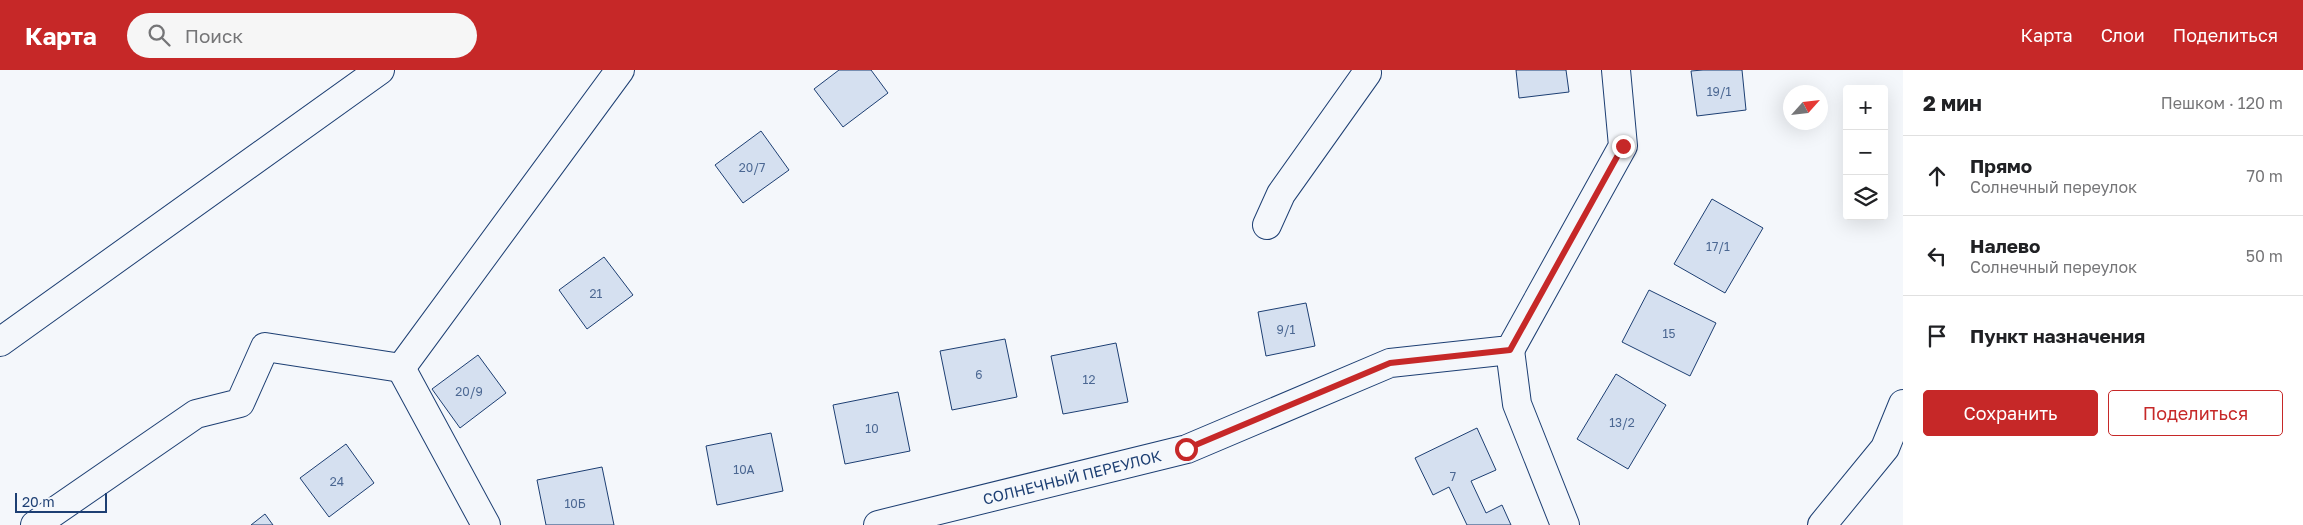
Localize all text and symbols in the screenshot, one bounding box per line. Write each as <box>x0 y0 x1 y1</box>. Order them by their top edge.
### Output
search box <box>127 13 477 58</box>
text: Карта <box>25 21 97 50</box>
icon: search <box>145 21 173 49</box>
text: Поиск <box>185 24 243 47</box>
text: Карта <box>2021 24 2073 46</box>
text: Слои <box>2101 24 2145 46</box>
text: Поделиться <box>2173 24 2278 46</box>
house number: 19/1 <box>1707 84 1732 99</box>
north arrow <box>1783 85 1828 130</box>
map controls <box>1843 85 1888 220</box>
button: + <box>1843 85 1888 130</box>
text: 2 мин <box>1923 90 1982 116</box>
text: Пешком · 120 m <box>2161 93 2283 113</box>
button: − <box>1843 130 1888 175</box>
route end <box>1612 135 1635 158</box>
text: Прямо <box>1970 154 2032 177</box>
house number: 20/7 <box>739 160 765 175</box>
icon: ahead <box>1923 162 1951 190</box>
text: 70 m <box>2246 166 2283 186</box>
button: layers <box>1843 175 1888 220</box>
text: Солнечный переулок <box>1970 177 2137 197</box>
text: Налево <box>1970 234 2040 257</box>
house number: 17/1 <box>1706 239 1730 254</box>
icon: left <box>1923 242 1951 270</box>
text: 50 m <box>2246 246 2283 266</box>
text: Солнечный переулок <box>1970 257 2137 277</box>
house number: 21 <box>590 286 603 301</box>
house number: 9/1 <box>1277 322 1296 337</box>
icon: arrive <box>1923 322 1951 350</box>
text: Пункт назначения <box>1970 324 2145 347</box>
house number: 15 <box>1663 326 1675 341</box>
house number: 6 <box>975 367 983 382</box>
house number: 12 <box>1083 372 1095 387</box>
house number: 20/9 <box>455 384 483 399</box>
button: Сохранить <box>1923 390 2098 436</box>
button: Поделиться <box>2108 390 2283 436</box>
house number: 13/2 <box>1609 415 1635 430</box>
house number: 10 <box>865 421 879 436</box>
route start <box>1175 438 1198 461</box>
street label: СОЛНЕЧНЫЙ ПЕРЕУЛОК <box>981 446 1164 508</box>
house number: 10А <box>733 462 755 477</box>
house number: 7 <box>1450 469 1456 484</box>
house number: 24 <box>330 474 344 489</box>
scale bar <box>15 490 108 513</box>
text: 20 m <box>22 493 55 510</box>
house number: 10Б <box>564 496 586 511</box>

